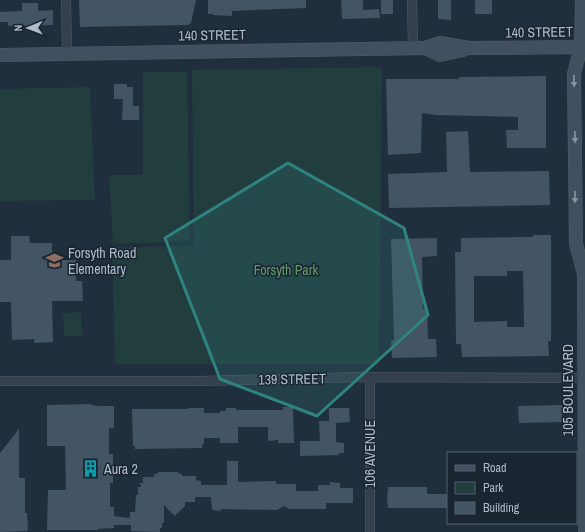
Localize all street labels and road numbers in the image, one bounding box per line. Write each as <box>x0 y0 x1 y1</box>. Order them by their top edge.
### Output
street label: 140 STREET <box>505 22 573 42</box>
street label: 140 STREET <box>178 25 246 45</box>
street label: 105 BOULEVARD <box>559 344 577 436</box>
street label: 139 STREET <box>258 369 326 389</box>
street label: 106 AVENUE <box>361 420 379 488</box>

